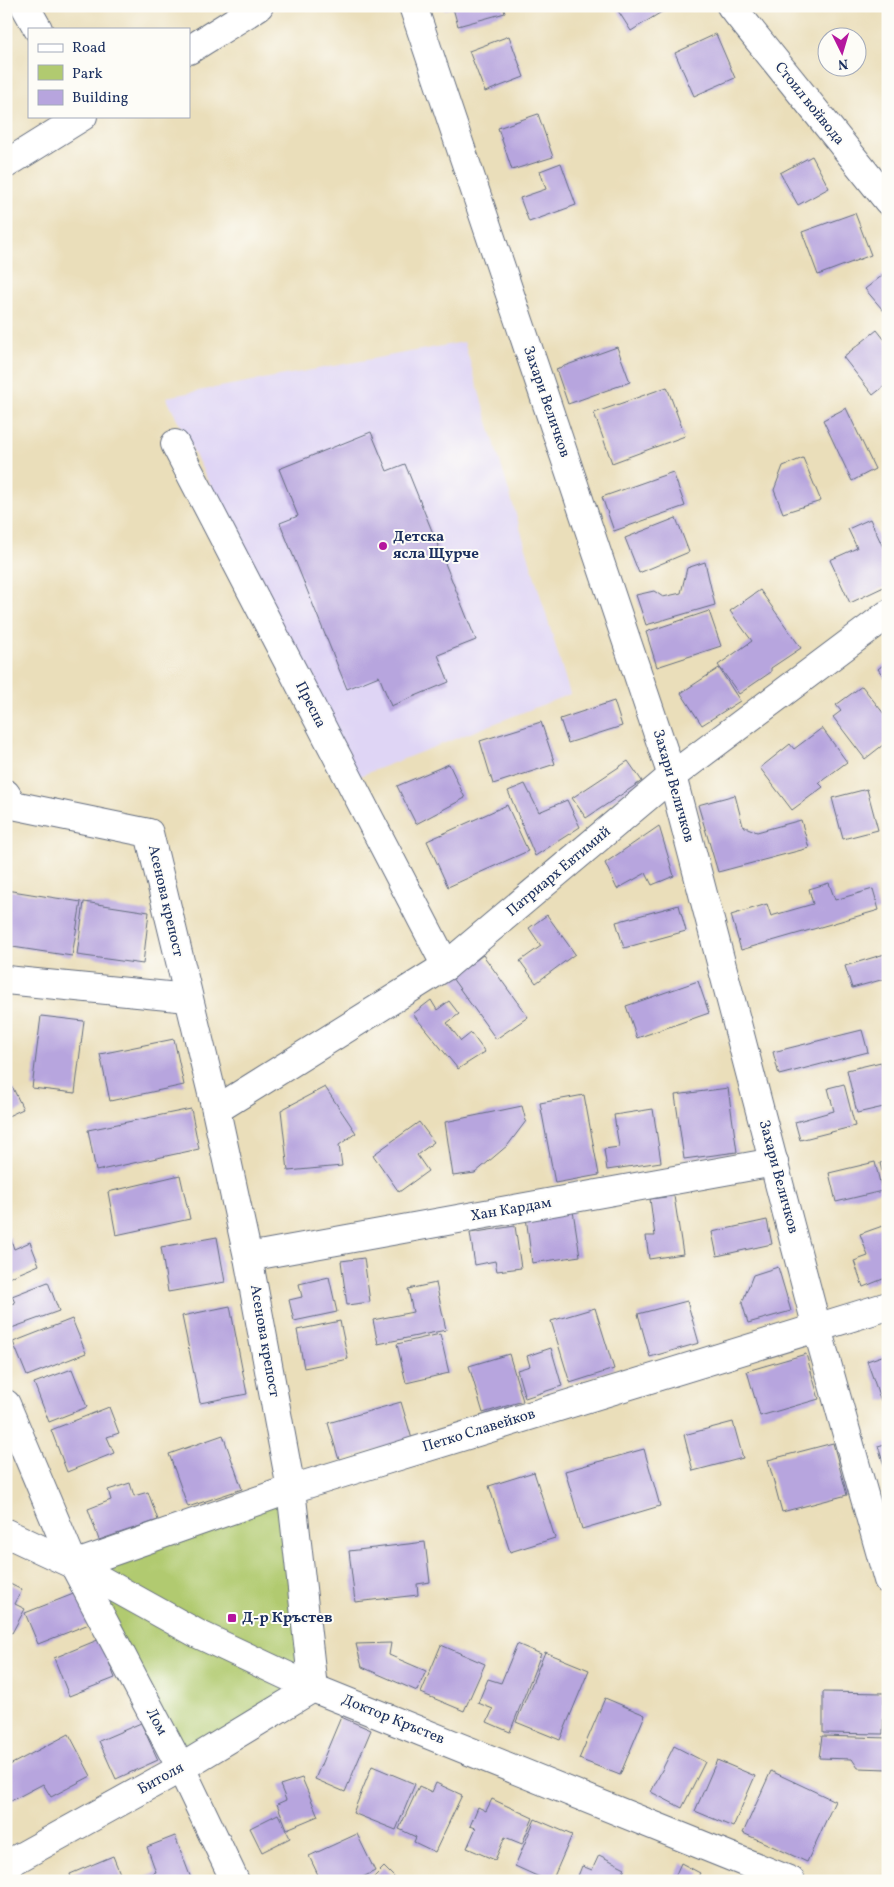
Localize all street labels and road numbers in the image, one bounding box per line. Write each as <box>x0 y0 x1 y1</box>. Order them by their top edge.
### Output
street label: Стоил войвода <box>769 58 849 150</box>
street label: Захари Величков <box>517 343 575 461</box>
street label: Преспа <box>289 678 331 732</box>
street label: Захари Величков <box>647 727 699 845</box>
street label: Патриарх Евтимий <box>502 822 616 922</box>
street label: Асенова крепост <box>142 843 188 959</box>
street label: Захари Величков <box>753 1118 803 1236</box>
street label: Хан Кардам <box>469 1193 553 1227</box>
street label: Асенова крепост <box>244 1283 284 1399</box>
street label: Петко Славейков <box>420 1404 538 1458</box>
street label: Доктор Кръстев <box>338 1690 448 1750</box>
street label: Лом <box>140 1705 172 1739</box>
street label: Битоля <box>134 1758 188 1800</box>

